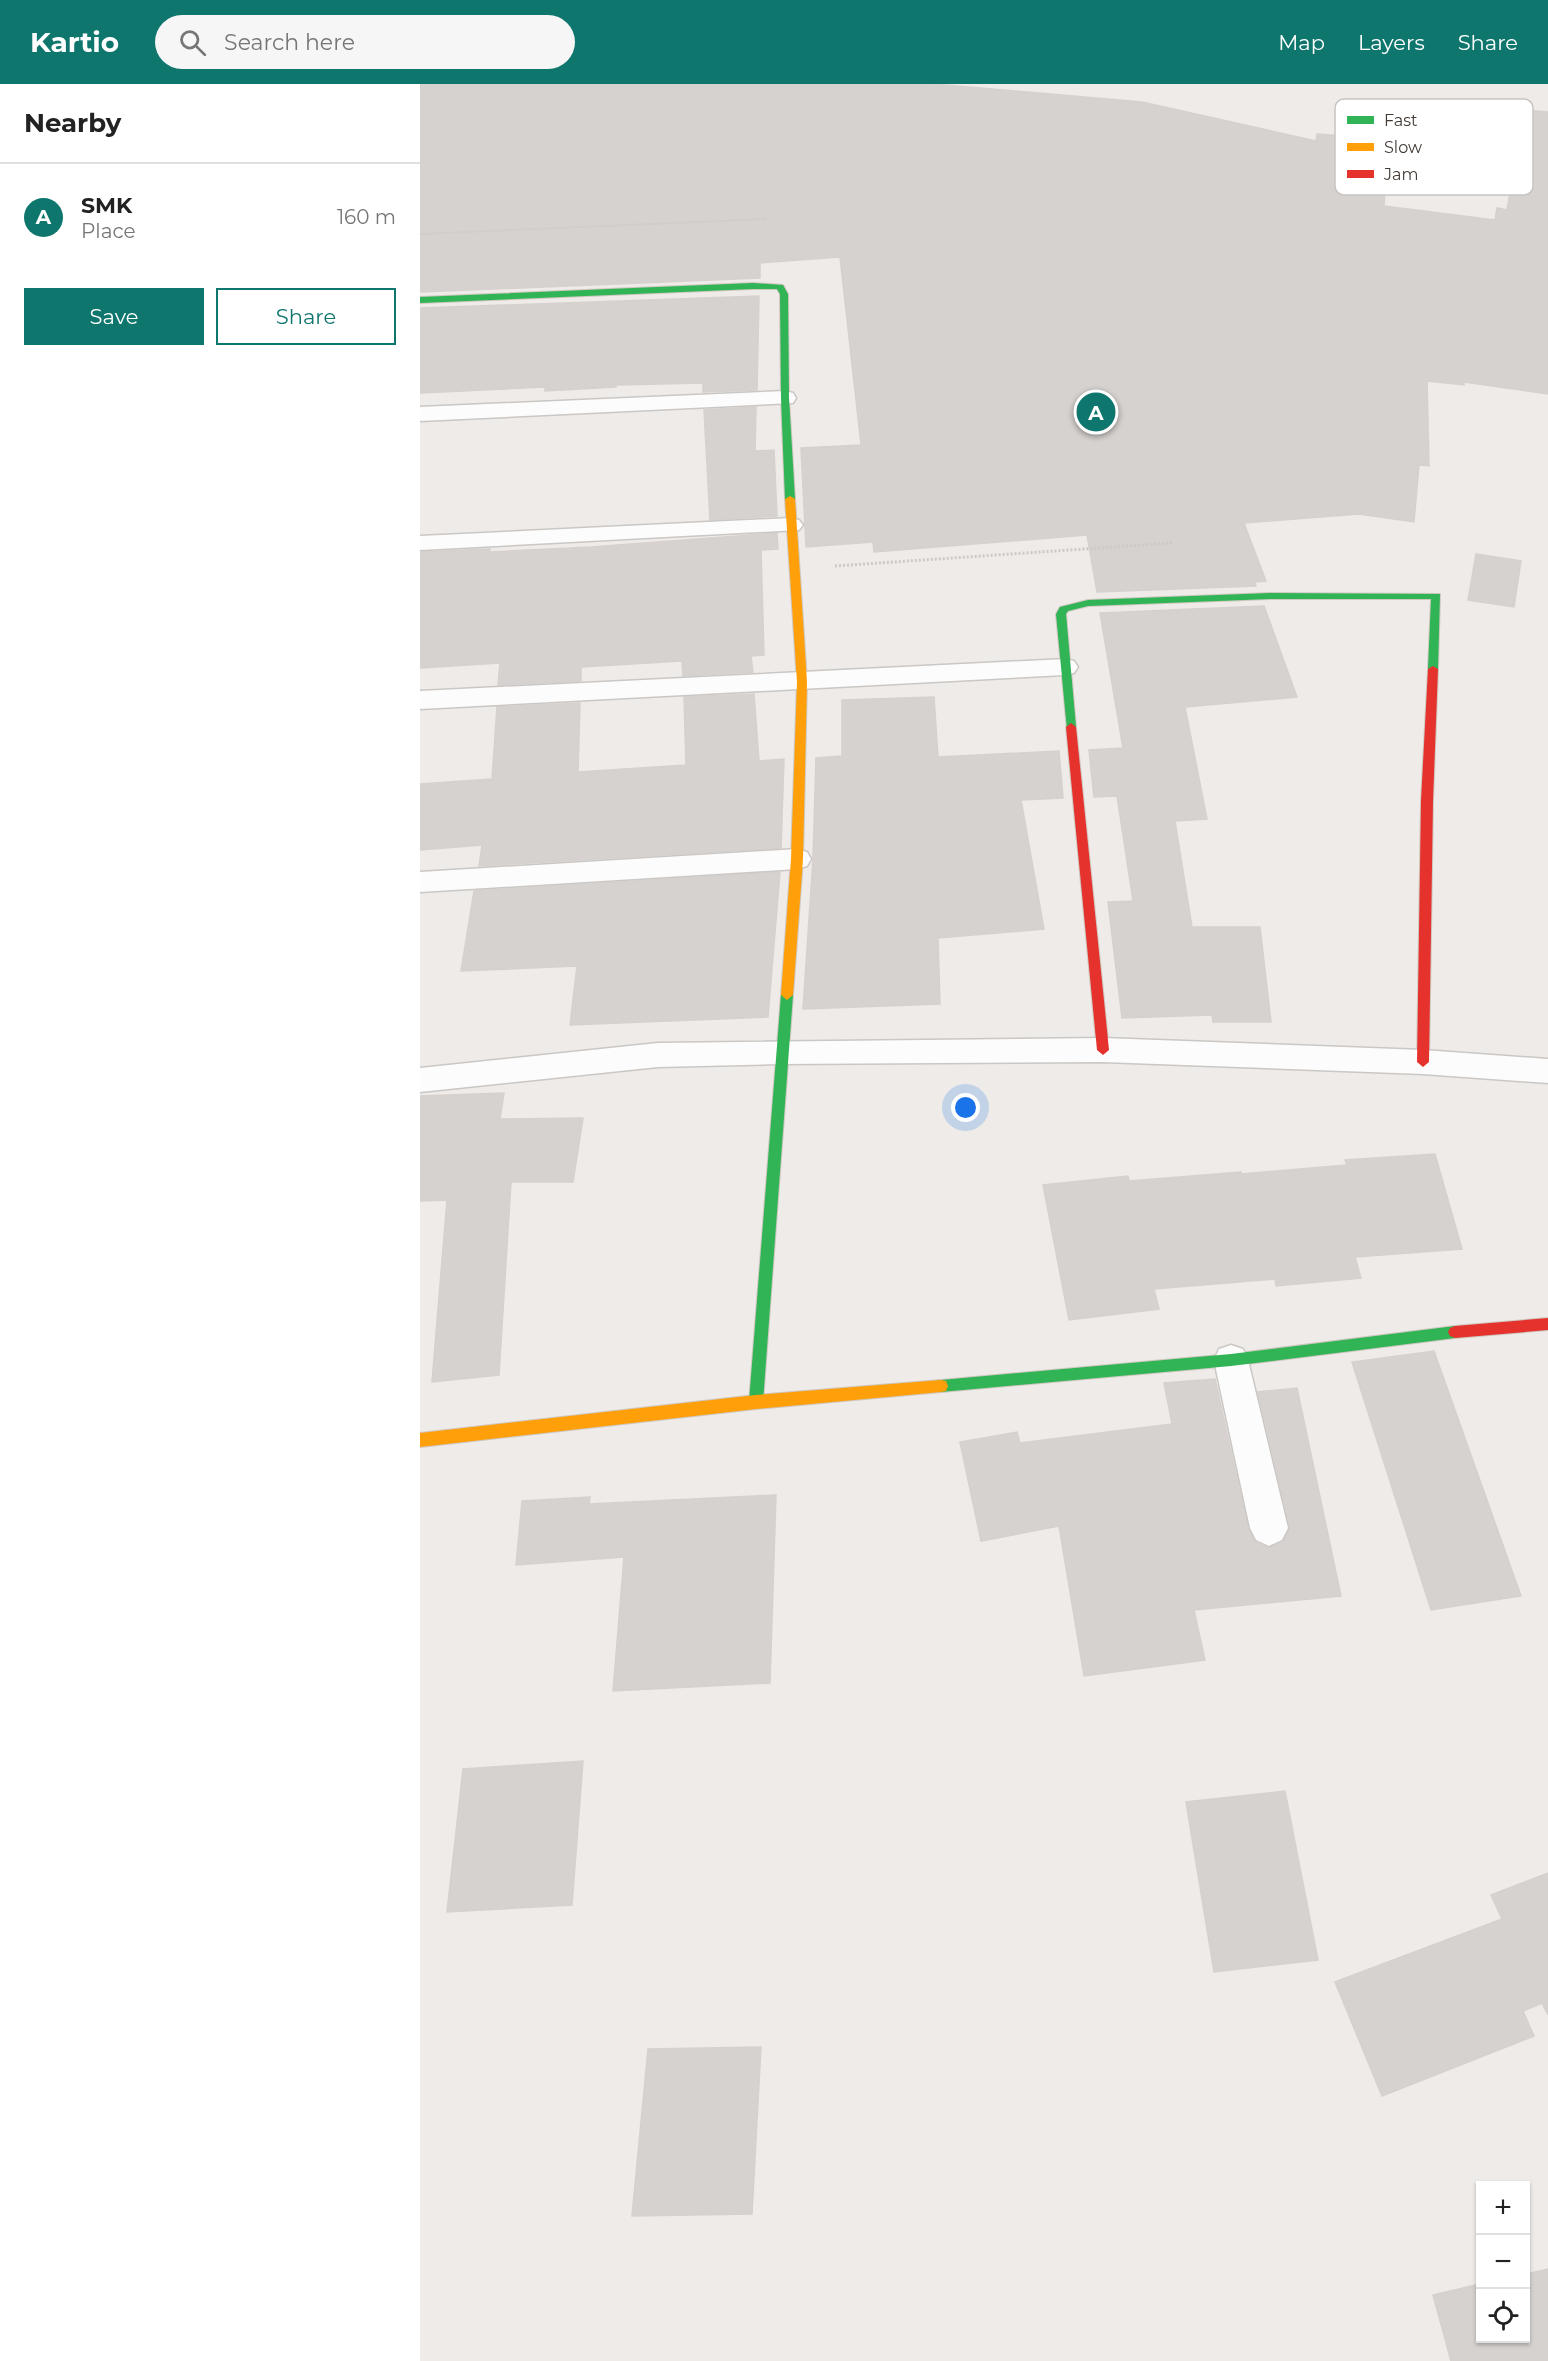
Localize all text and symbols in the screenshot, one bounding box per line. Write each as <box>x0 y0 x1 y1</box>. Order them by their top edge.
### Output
search box <box>155 15 575 69</box>
text: Kartio <box>30 25 119 59</box>
icon: search <box>176 26 209 59</box>
text: Search here <box>224 29 355 56</box>
text: Map <box>1278 30 1325 55</box>
text: Layers <box>1358 30 1425 55</box>
text: Share <box>1458 30 1518 55</box>
legend <box>1335 99 1533 195</box>
text: Nearby <box>24 107 121 139</box>
text: Fast <box>1384 111 1418 130</box>
text: Slow <box>1384 138 1422 157</box>
text: Jam <box>1383 165 1418 184</box>
text: SMK <box>81 192 132 219</box>
text: A <box>36 205 51 229</box>
text: 160 m <box>337 205 396 229</box>
text: Place <box>81 219 136 243</box>
button: Save <box>24 288 204 345</box>
button: Share <box>216 288 396 345</box>
pin: A <box>1076 390 1116 434</box>
your location <box>951 1093 980 1122</box>
map controls <box>1476 2181 1530 2343</box>
button: + <box>1476 2181 1530 2235</box>
button: − <box>1476 2235 1530 2289</box>
button: locate <box>1476 2289 1530 2343</box>

